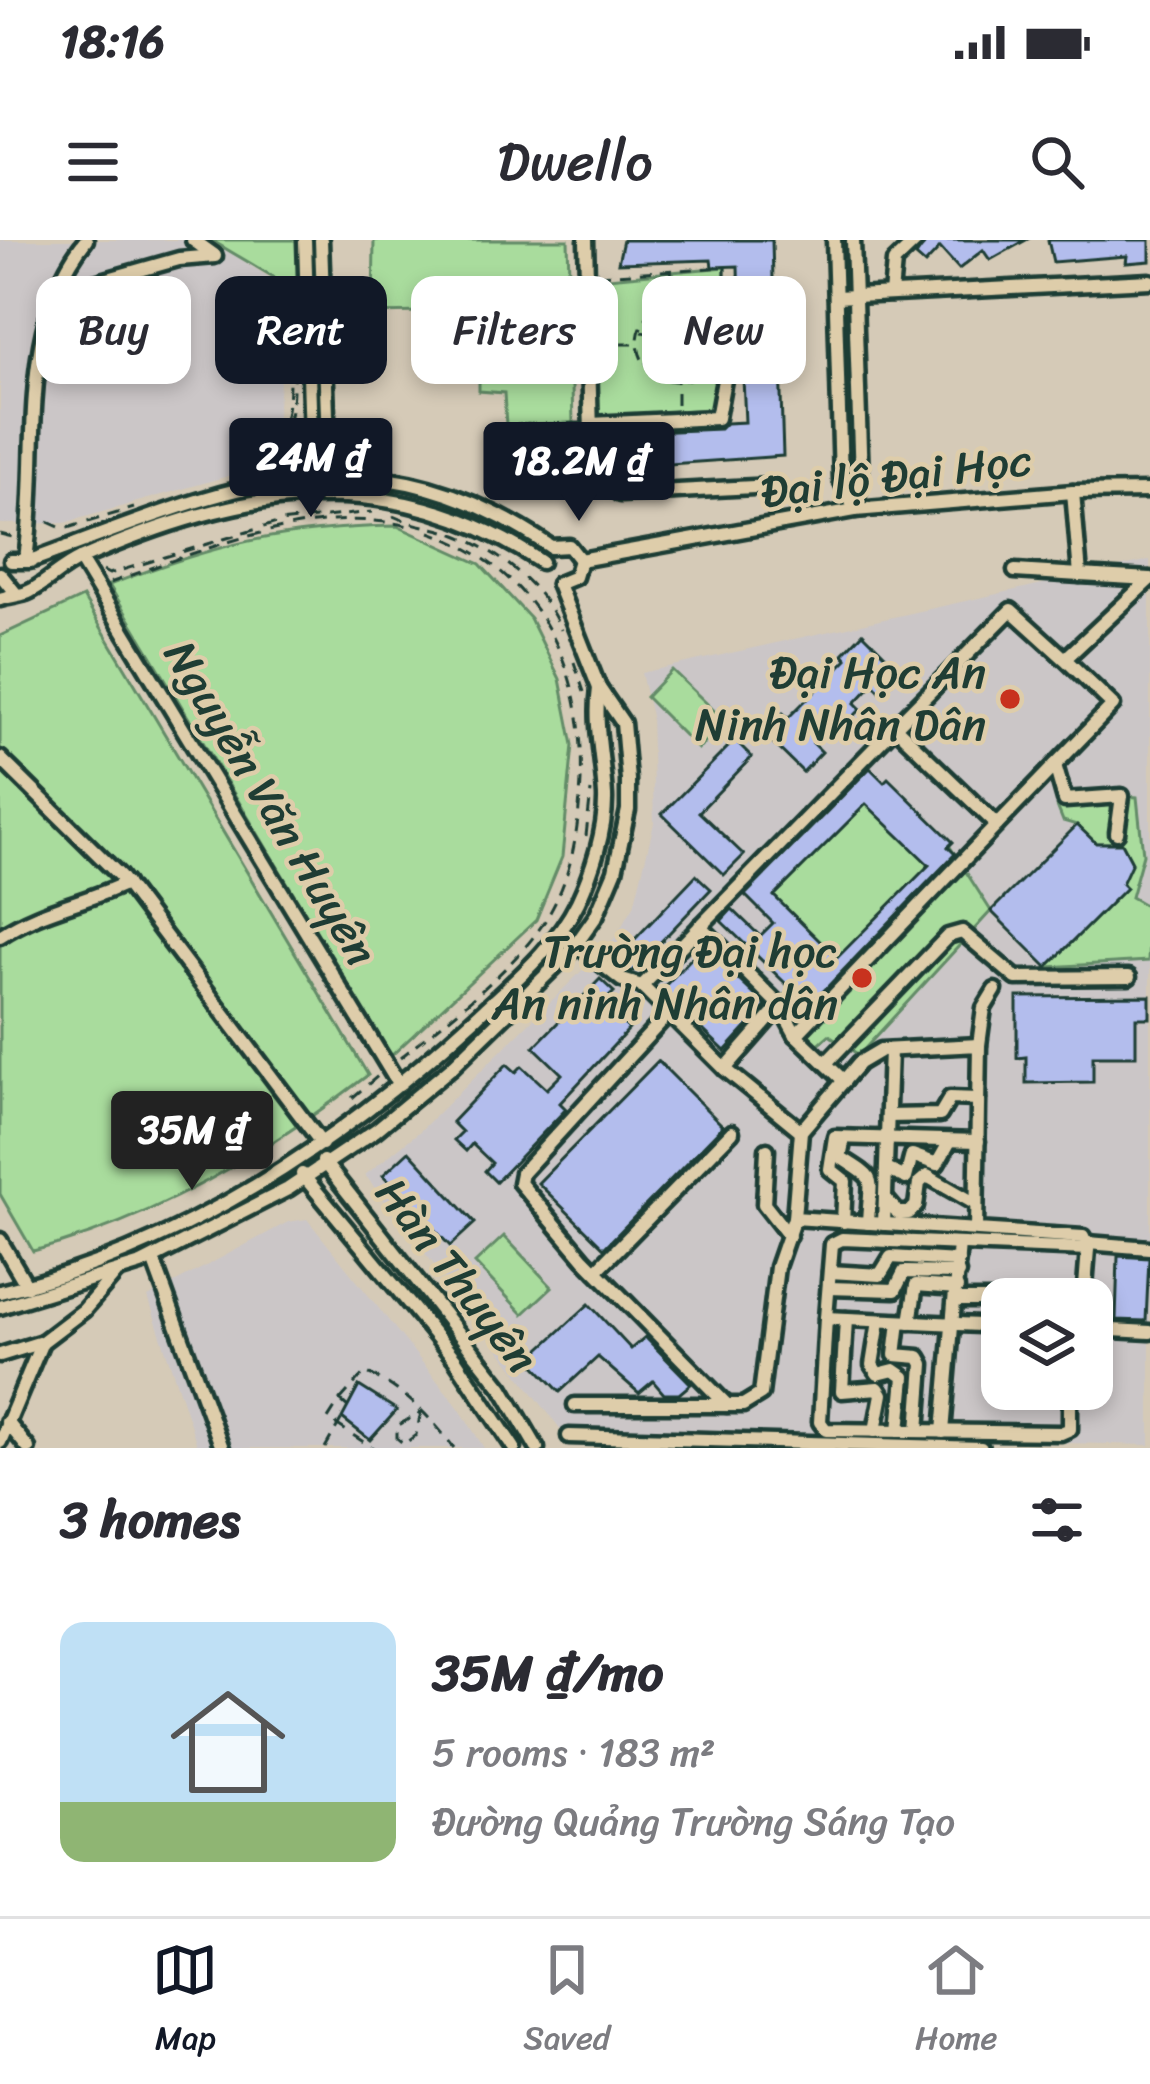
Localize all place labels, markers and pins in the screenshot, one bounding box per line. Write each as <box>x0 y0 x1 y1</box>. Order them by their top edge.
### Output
pin: 24M ₫ <box>227 418 395 520</box>
pin: 18.2M ₫ <box>468 422 690 524</box>
place label: Đại Học An Ninh Nhân Dân <box>695 633 986 765</box>
marker: Đại Học An Ninh Nhân Dân <box>997 686 1023 712</box>
place label: Trường Đại học An ninh Nhân dân <box>491 912 838 1044</box>
marker: Trường Đại học An ninh Nhân dân <box>849 965 875 991</box>
pin: 35M ₫ <box>108 1091 276 1193</box>

